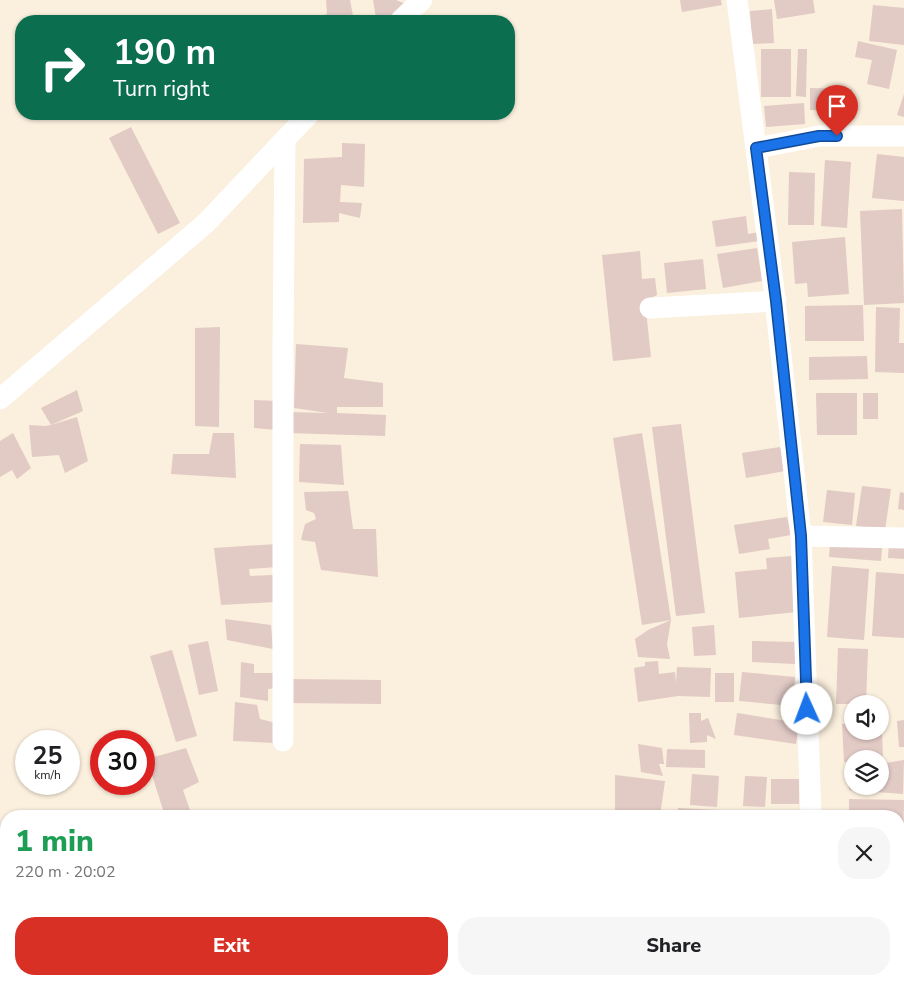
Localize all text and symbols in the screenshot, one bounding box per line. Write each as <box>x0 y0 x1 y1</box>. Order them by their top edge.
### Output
text: 190 m <box>113 29 216 76</box>
icon: right <box>30 35 95 100</box>
text: Turn right <box>113 74 209 104</box>
pin <box>816 85 858 136</box>
icon: arrive <box>823 92 851 120</box>
position arrow <box>780 682 832 734</box>
map controls <box>844 695 889 795</box>
button: sound <box>844 695 889 740</box>
speed limit sign: 30 <box>90 730 155 795</box>
text: 25 <box>32 739 63 773</box>
button: layers <box>844 750 889 795</box>
text: km/h <box>34 767 61 783</box>
text: 1 min <box>15 821 94 862</box>
button: close <box>838 827 890 879</box>
text: 220 m · 20:02 <box>15 861 116 883</box>
button: Exit <box>15 917 448 975</box>
button: Share <box>458 917 890 975</box>

